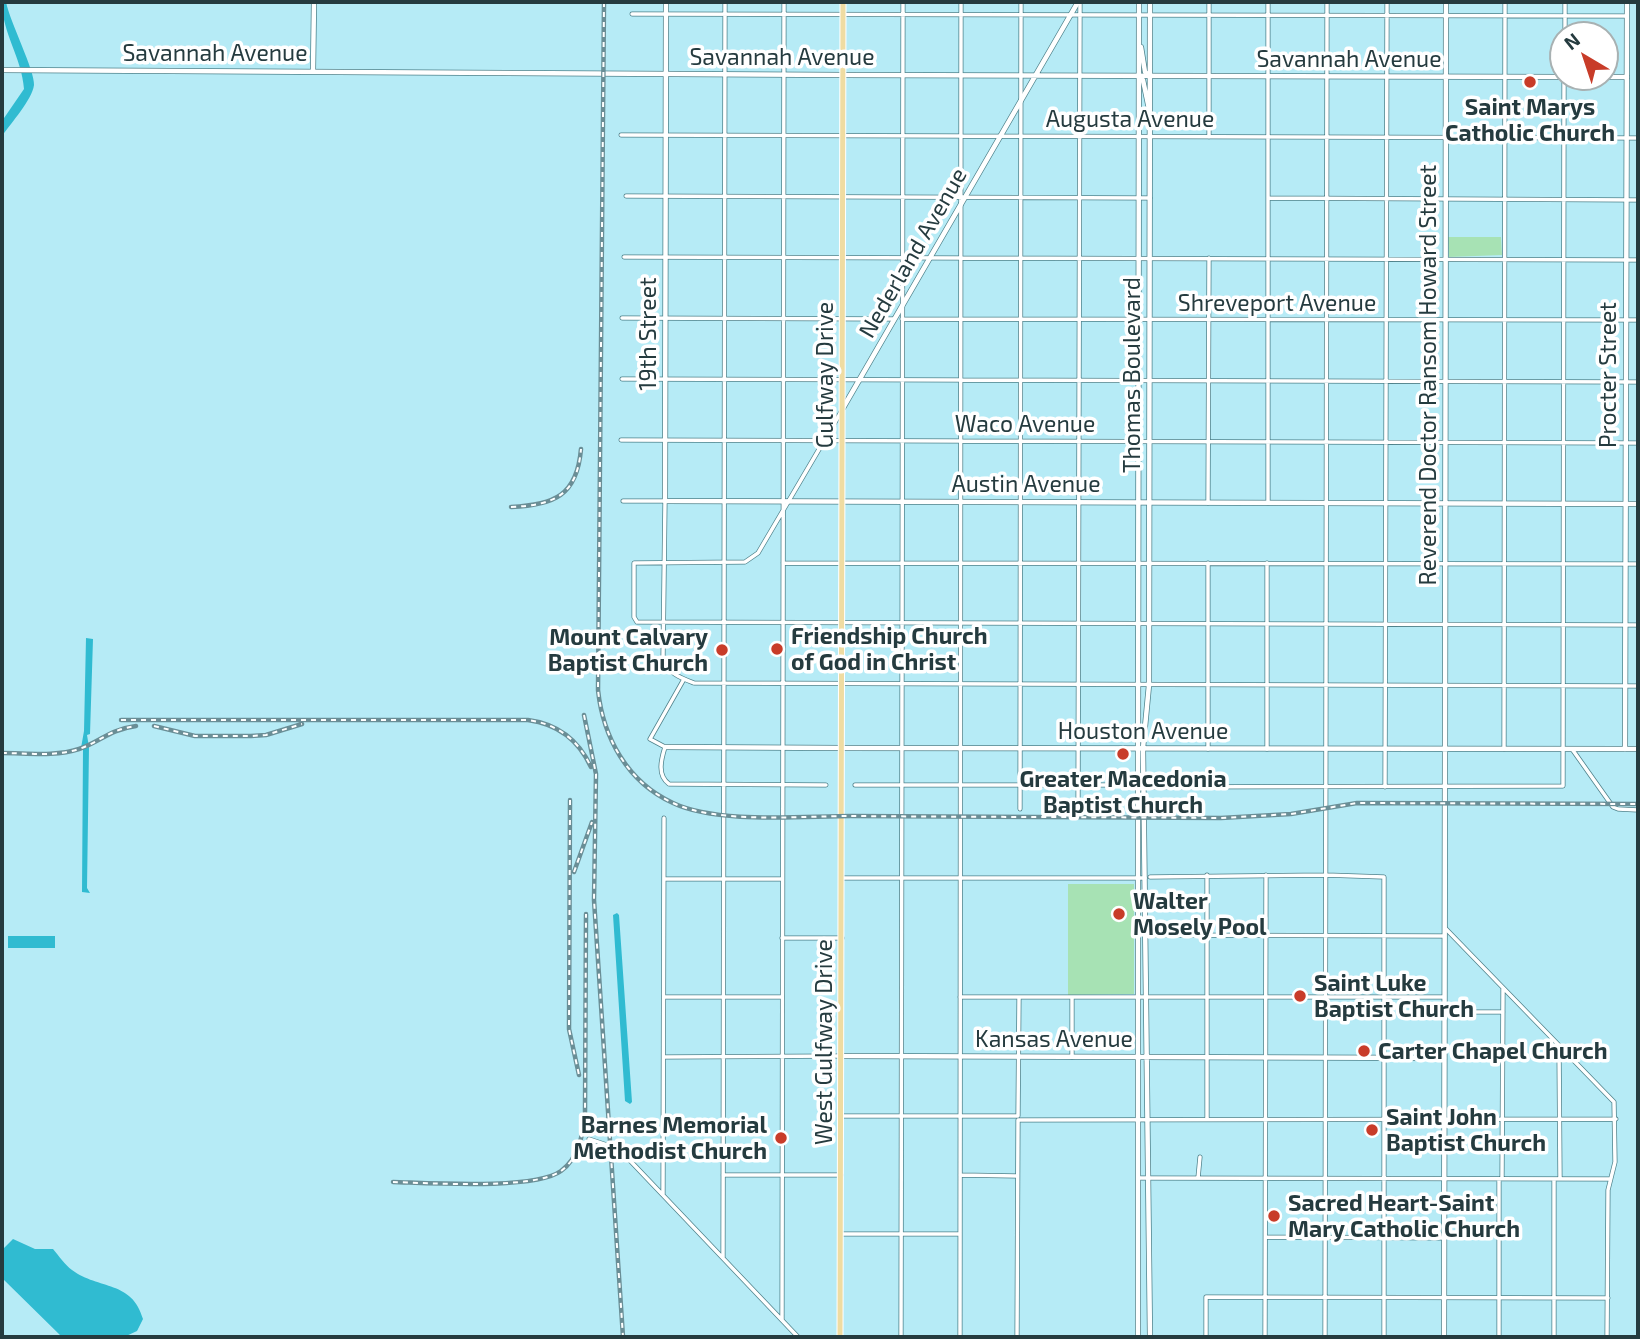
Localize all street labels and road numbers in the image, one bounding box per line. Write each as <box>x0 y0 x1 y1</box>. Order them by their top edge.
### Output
street label: Savannah Avenue <box>122 39 308 67</box>
street label: Savannah Avenue <box>689 43 875 71</box>
street label: Savannah Avenue <box>1256 45 1442 73</box>
street label: Augusta Avenue <box>1046 105 1214 133</box>
street label: Nederland Avenue <box>853 163 973 343</box>
street label: Reverend Doctor Ransom Howard Street <box>1414 165 1442 585</box>
street label: 19th Street <box>634 277 662 391</box>
street label: Thomas Boulevard <box>1118 277 1146 473</box>
street label: Shreveport Avenue <box>1178 289 1376 317</box>
street label: Gulfway Drive <box>811 302 839 448</box>
street label: Procter Street <box>1594 302 1622 448</box>
street label: Waco Avenue <box>955 410 1095 438</box>
street label: Austin Avenue <box>951 470 1101 498</box>
street label: Houston Avenue <box>1058 717 1228 745</box>
street label: West Gulfway Drive <box>810 939 838 1145</box>
street label: Kansas Avenue <box>975 1025 1133 1053</box>

